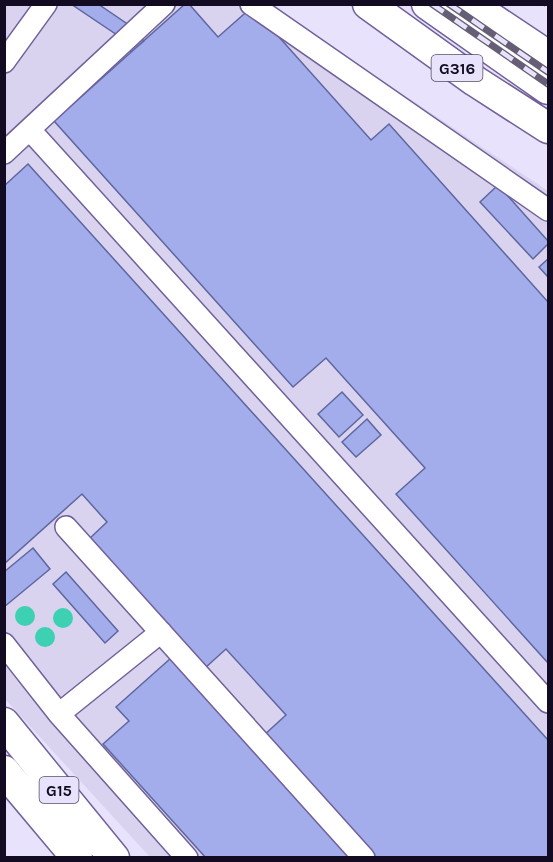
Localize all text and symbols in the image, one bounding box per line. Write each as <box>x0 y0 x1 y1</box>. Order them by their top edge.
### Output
road number: G316 <box>432 55 482 81</box>
road number: G15 <box>40 777 78 803</box>

